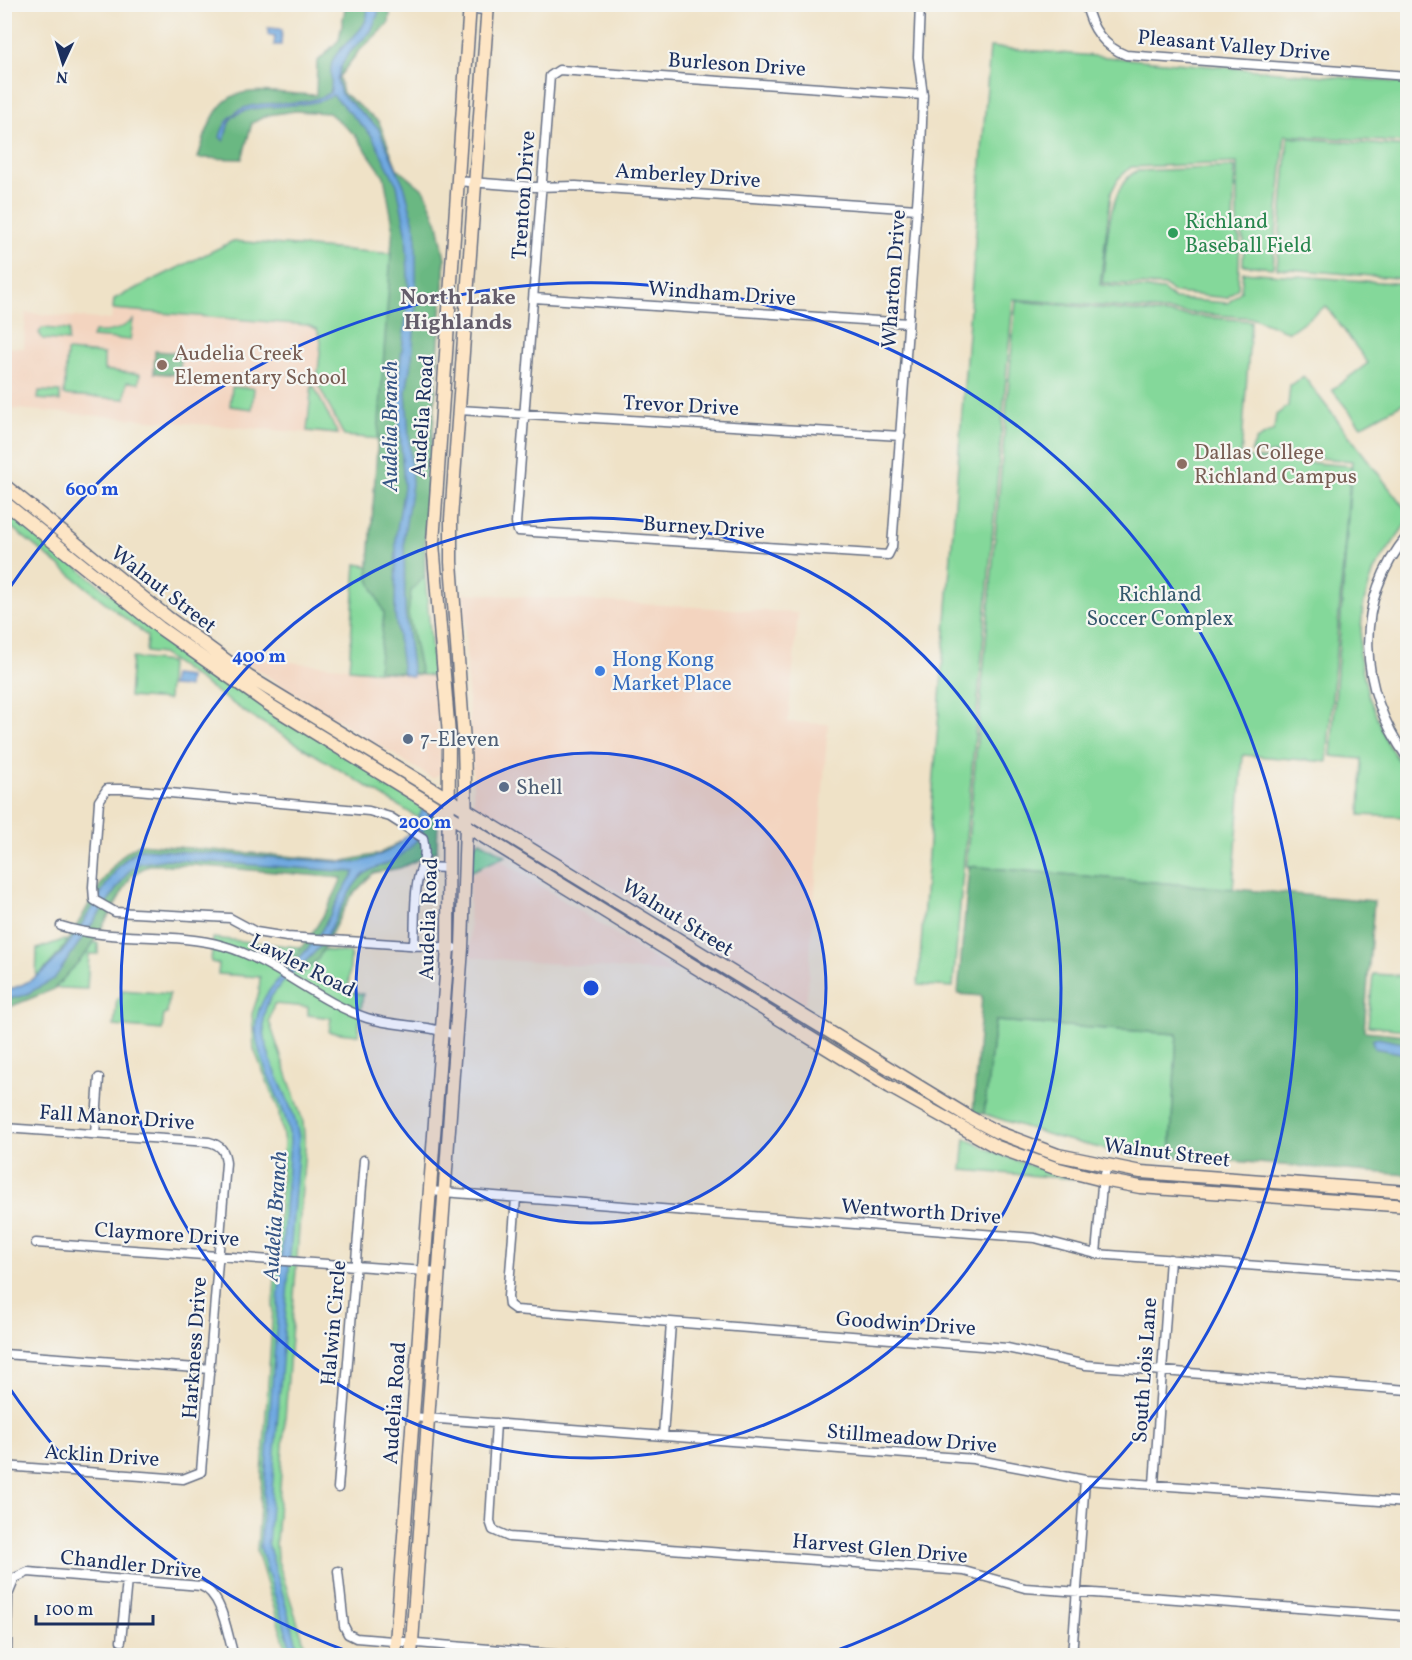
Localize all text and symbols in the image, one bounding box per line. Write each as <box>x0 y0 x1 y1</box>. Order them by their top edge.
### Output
street label: Pleasant Valley Drive <box>1136 24 1331 69</box>
north arrow <box>33 33 93 93</box>
street label: Burleson Drive <box>667 46 807 85</box>
text: N <box>55 65 69 87</box>
street label: Trenton Drive <box>506 130 543 261</box>
street label: Amberley Drive <box>614 157 762 196</box>
place label: Richland Baseball Field <box>1185 208 1312 261</box>
street label: Wharton Drive <box>875 209 914 349</box>
marker: Richland Baseball Field <box>1166 226 1180 240</box>
street label: Windham Drive <box>647 275 797 314</box>
district label: North Lake Highlands <box>400 283 516 339</box>
place label: Audelia Creek Elementary School <box>174 340 347 393</box>
street label: Audelia Road <box>405 354 442 478</box>
marker: Audelia Creek Elementary School <box>155 358 169 372</box>
water label: Audelia Branch <box>376 360 407 492</box>
street label: Trevor Drive <box>622 389 740 424</box>
place label: Dallas College Richland Campus <box>1194 439 1357 492</box>
marker: Dallas College Richland Campus <box>1175 457 1189 471</box>
text: 600 m <box>65 478 119 503</box>
street label: Burney Drive <box>642 510 766 547</box>
street label: Walnut Street <box>104 540 222 641</box>
park label: Richland Soccer Complex <box>1087 581 1234 634</box>
text: 400 m <box>232 645 286 670</box>
place label: Hong Kong Market Place <box>612 646 732 699</box>
marker: Hong Kong Market Place <box>593 664 607 678</box>
place label: 7-Eleven <box>420 726 500 755</box>
marker: 7-Eleven <box>401 732 415 746</box>
place label: Shell <box>516 774 563 803</box>
marker: Shell <box>497 780 511 794</box>
text: 200 m <box>399 811 451 836</box>
street label: Audelia Road <box>413 857 446 981</box>
street label: Walnut Street <box>616 872 739 964</box>
street label: Lawler Road <box>245 927 360 1005</box>
centre of rings <box>581 978 601 998</box>
street label: Fall Manor Drive <box>38 1099 196 1138</box>
street label: Walnut Street <box>1102 1131 1232 1176</box>
water label: Audelia Branch <box>256 1150 297 1284</box>
street label: Wentworth Drive <box>840 1192 1002 1233</box>
street label: Claymore Drive <box>93 1216 240 1255</box>
street label: Halwin Circle <box>315 1259 354 1387</box>
street label: Harkness Drive <box>176 1276 215 1420</box>
street label: South Lois Lane <box>1126 1296 1165 1444</box>
street label: Goodwin Drive <box>835 1305 977 1344</box>
street label: Audelia Road <box>377 1341 414 1465</box>
street label: Stillmeadow Drive <box>826 1418 998 1461</box>
street label: Acklin Drive <box>43 1438 160 1475</box>
street label: Harvest Glen Drive <box>791 1527 969 1572</box>
street label: Chandler Drive <box>59 1544 203 1587</box>
scale bar <box>36 1588 153 1626</box>
text: 100 m <box>45 1598 94 1623</box>

